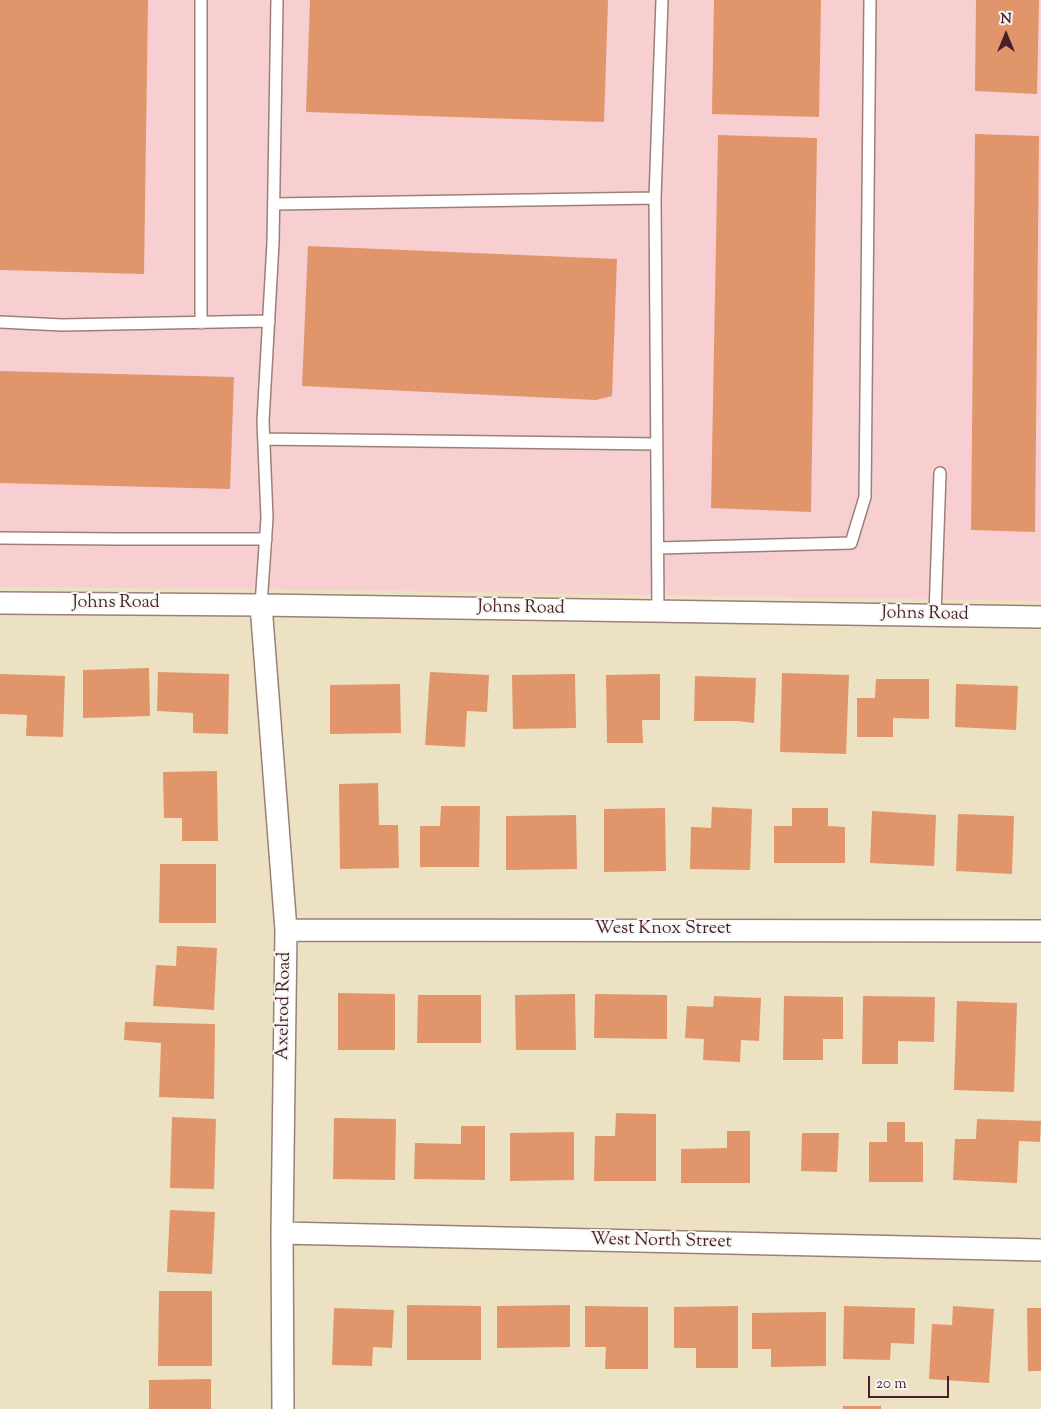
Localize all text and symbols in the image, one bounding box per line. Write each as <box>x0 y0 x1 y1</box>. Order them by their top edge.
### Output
north arrow <box>981 10 1031 60</box>
text: N <box>1000 10 1012 30</box>
street label: Johns Road <box>72 593 160 615</box>
street label: Johns Road <box>477 597 565 621</box>
street label: Johns Road <box>881 603 969 627</box>
street label: West Knox Street <box>594 919 732 941</box>
street label: Axelrod Road <box>273 952 297 1060</box>
street label: West North Street <box>590 1230 732 1254</box>
scale bar <box>871 1366 952 1398</box>
text: 20 m <box>876 1374 907 1395</box>

